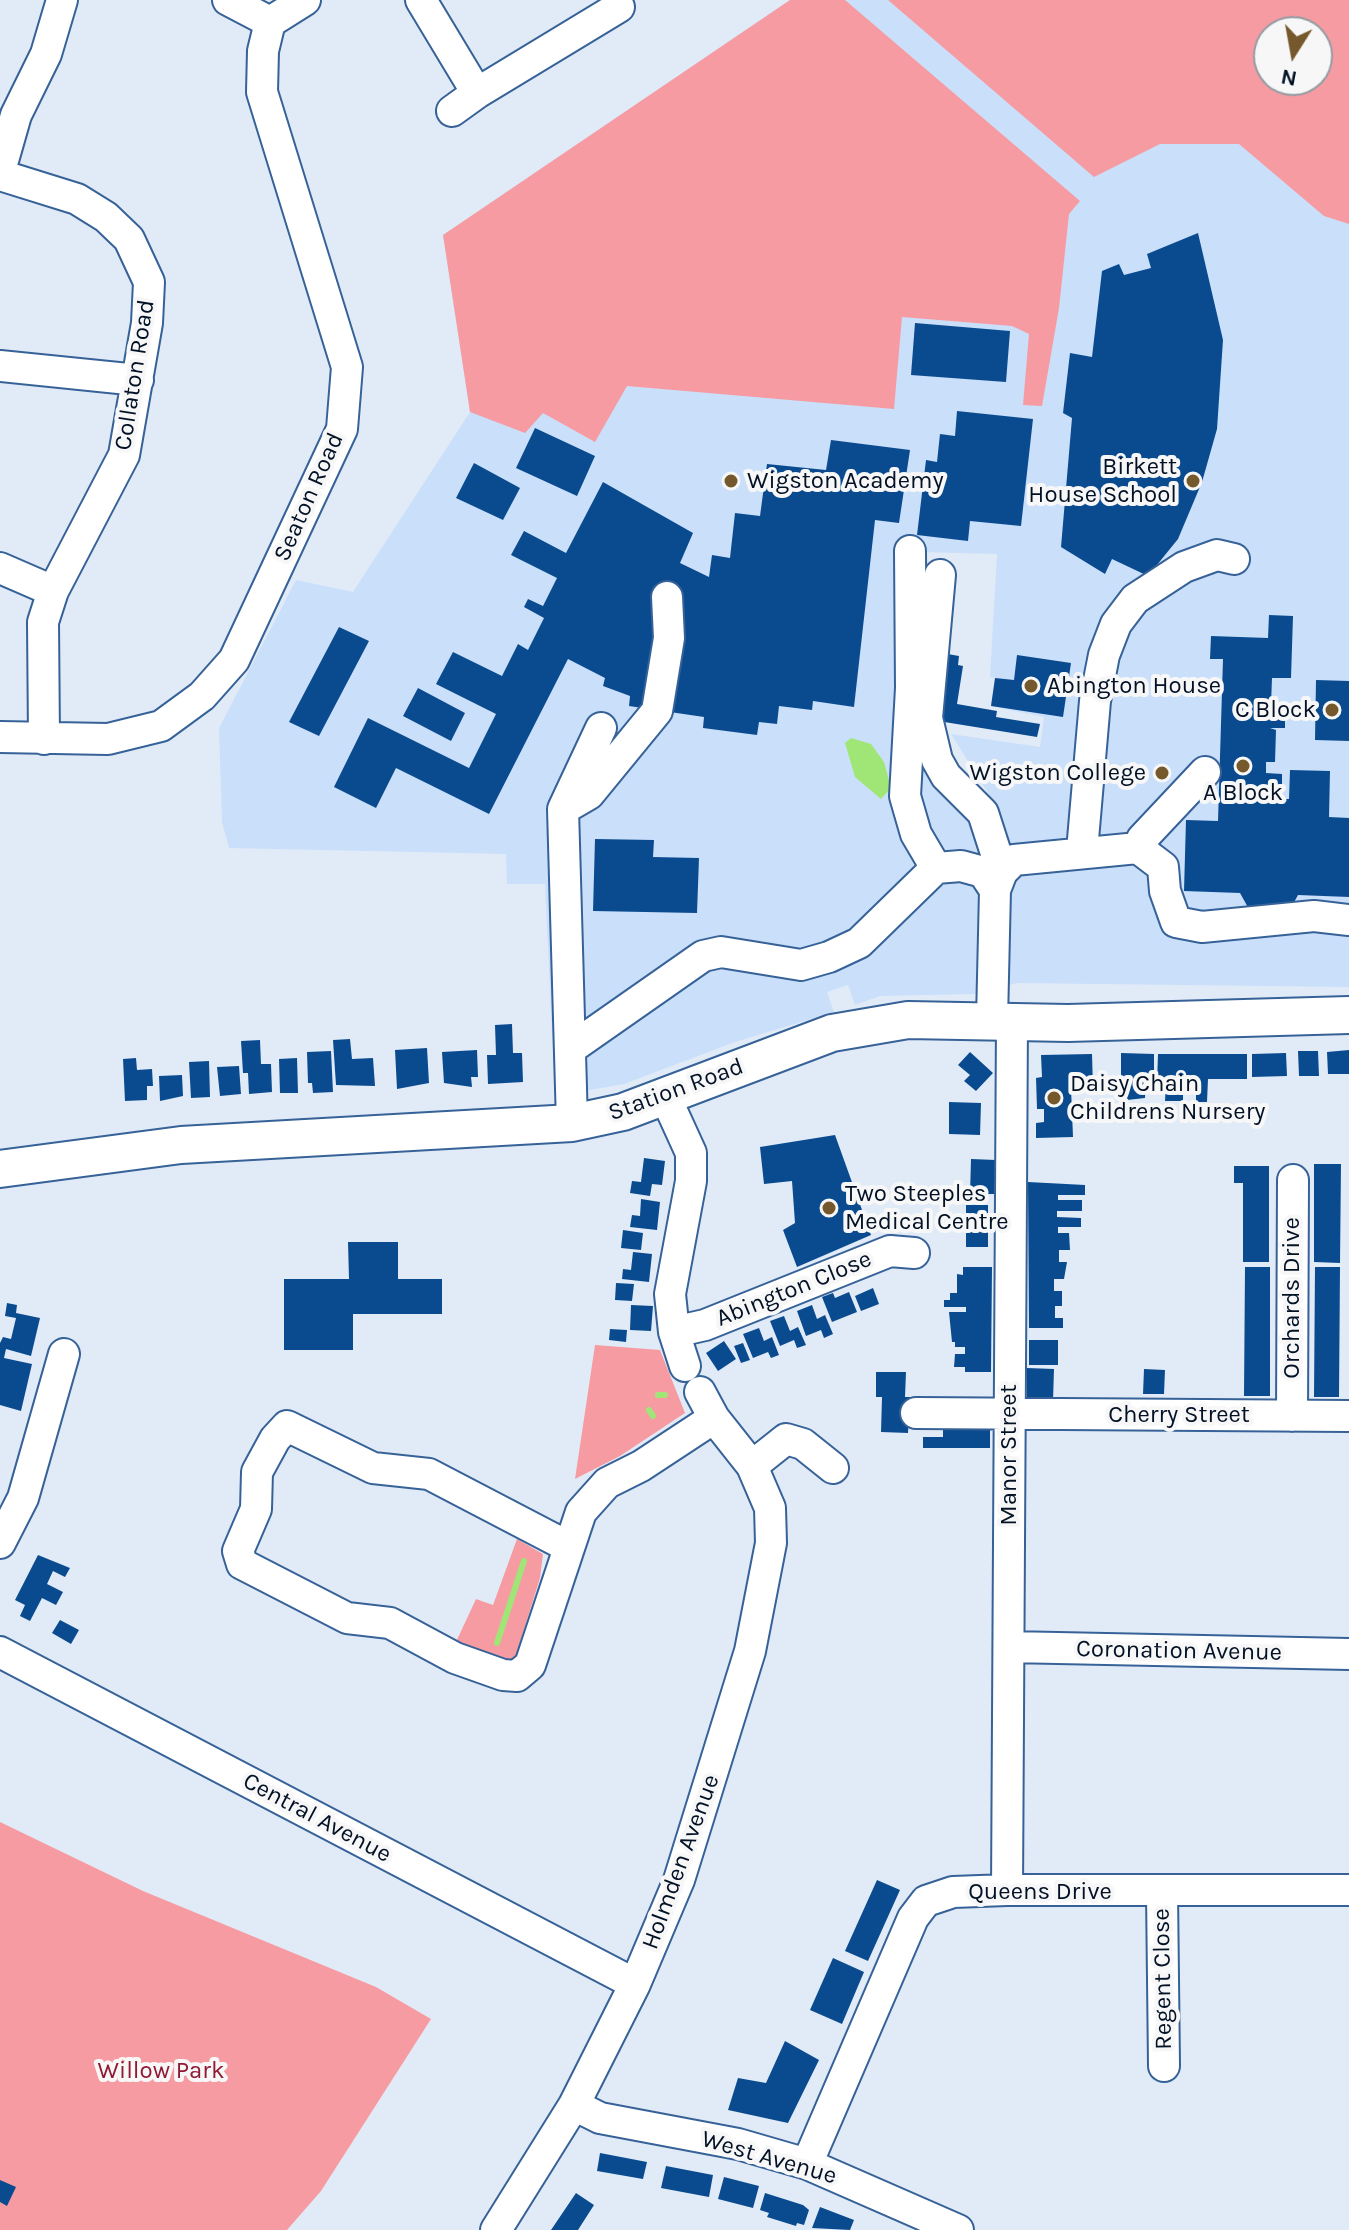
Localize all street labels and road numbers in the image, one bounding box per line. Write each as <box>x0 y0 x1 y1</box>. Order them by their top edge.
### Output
street label: Collaton Road <box>109 298 161 452</box>
street label: Seaton Road <box>268 428 350 566</box>
street label: Station Road <box>605 1052 747 1128</box>
street label: Orchards Drive <box>1278 1217 1306 1379</box>
street label: Abington Close <box>712 1245 876 1333</box>
street label: Manor Street <box>995 1384 1023 1526</box>
street label: Cherry Street <box>1108 1401 1250 1429</box>
street label: Coronation Avenue <box>1076 1635 1282 1667</box>
street label: Central Avenue <box>238 1767 396 1869</box>
street label: Holmden Avenue <box>636 1771 726 1953</box>
street label: Queens Drive <box>968 1878 1112 1906</box>
street label: Regent Close <box>1147 1908 1179 2050</box>
street label: West Avenue <box>698 2125 840 2191</box>

